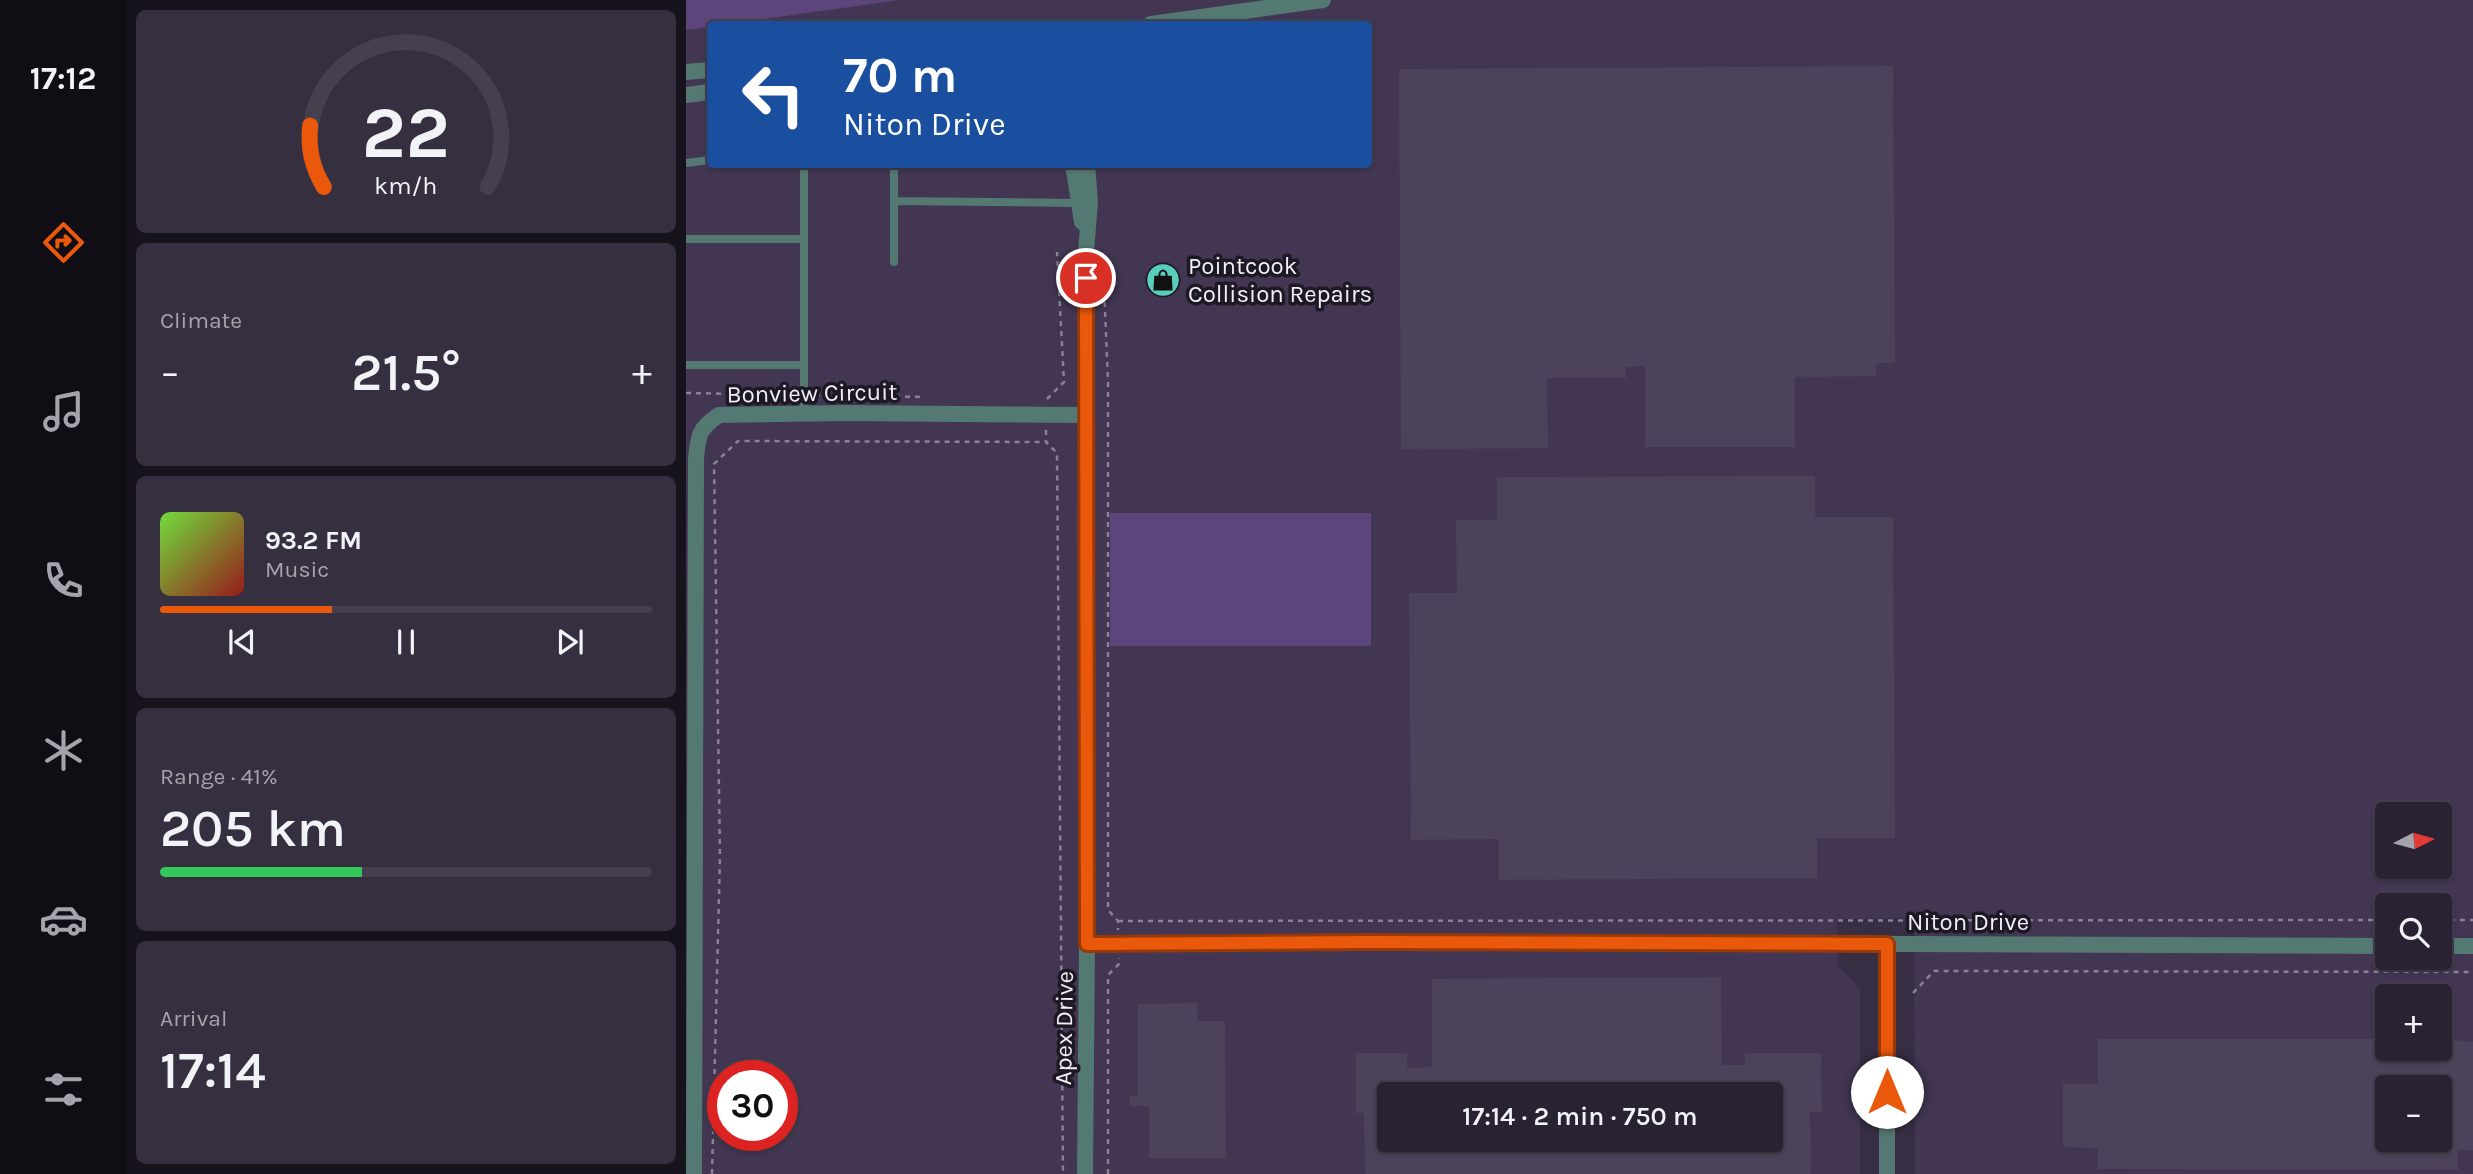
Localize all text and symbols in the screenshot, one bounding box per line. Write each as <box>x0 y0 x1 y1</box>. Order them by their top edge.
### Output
text: 70 m <box>843 47 957 104</box>
icon: left <box>728 49 819 140</box>
text: 17:12 <box>30 60 96 97</box>
text: 22 <box>362 91 450 176</box>
text: Niton Drive <box>843 106 1006 143</box>
text: km/h <box>374 171 438 200</box>
icon: directions <box>39 218 88 267</box>
pin <box>1056 248 1116 308</box>
place label: Pointcook Collision Repairs <box>1188 252 1372 308</box>
icon: arrive <box>1067 259 1105 297</box>
shop icon: Pointcook Collision Repairs <box>1144 261 1182 299</box>
text: Climate <box>160 307 242 334</box>
text: 21.5° <box>351 342 461 403</box>
text: − <box>160 350 180 395</box>
text: + <box>632 350 652 395</box>
street label: Bonview Circuit <box>726 378 898 408</box>
icon: music <box>39 387 88 436</box>
text: 93.2 FM <box>265 525 362 556</box>
icon: phone <box>39 556 88 605</box>
text: Music <box>265 556 329 583</box>
icon: previous <box>223 623 261 661</box>
icon: pause <box>387 623 425 661</box>
icon: next <box>551 623 589 661</box>
icon: climate <box>39 726 88 775</box>
text: Range · 41% <box>160 763 278 790</box>
text: 205 km <box>160 798 346 859</box>
north arrow <box>2375 802 2452 878</box>
map controls <box>2375 802 2452 1152</box>
button: search <box>2375 893 2452 970</box>
icon: car <box>39 895 88 944</box>
street label: Niton Drive <box>1907 908 2029 936</box>
street label: Apex Drive <box>1049 971 1079 1085</box>
button: + <box>2375 984 2452 1061</box>
text: Arrival <box>160 1005 227 1032</box>
text: 17:14 <box>160 1040 266 1101</box>
position arrow <box>1850 1055 1924 1129</box>
speed limit sign: 30 <box>707 1060 798 1151</box>
icon: filters <box>39 1065 88 1114</box>
button: − <box>2375 1075 2452 1152</box>
text: 17:14 · 2 min · 750 m <box>1462 1101 1698 1132</box>

